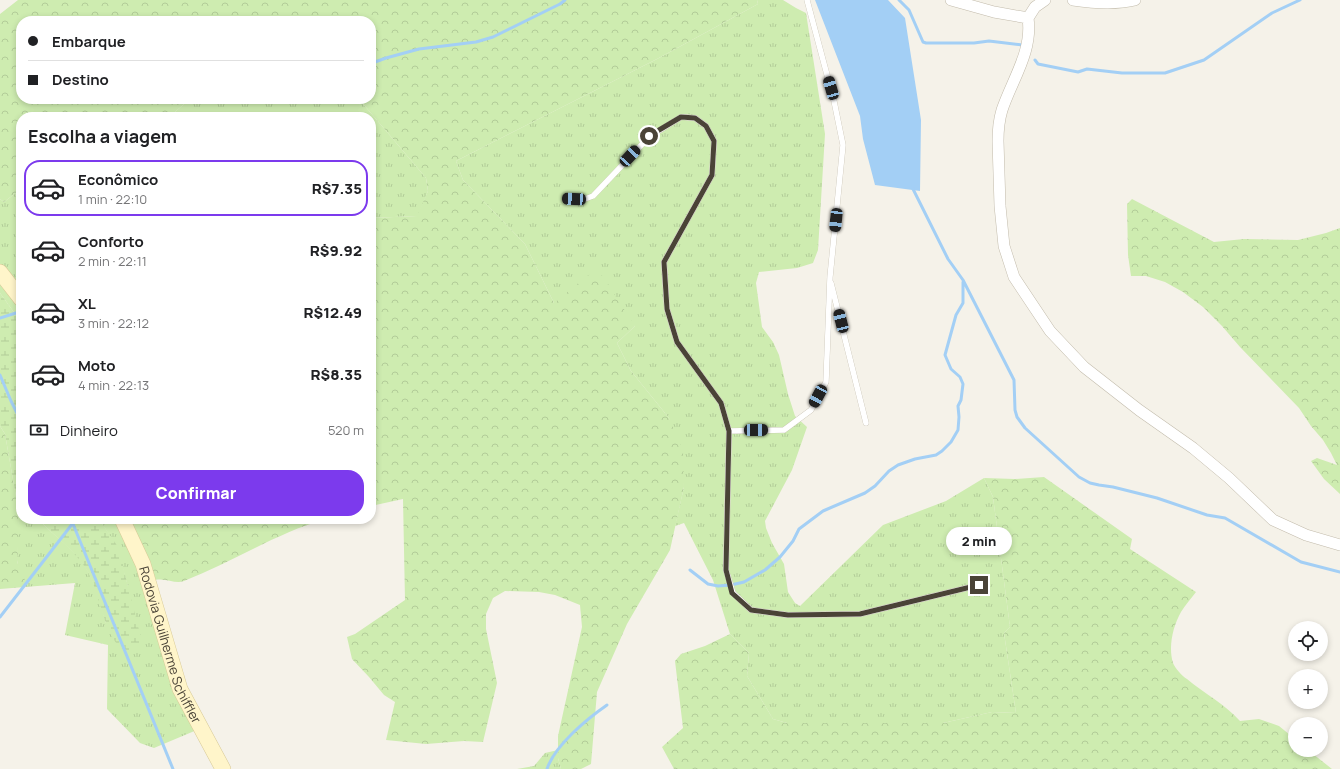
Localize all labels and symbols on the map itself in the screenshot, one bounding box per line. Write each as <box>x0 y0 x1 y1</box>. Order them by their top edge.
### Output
car <box>822 75 840 101</box>
route start <box>640 127 658 145</box>
car <box>617 143 643 169</box>
car <box>562 192 586 206</box>
car <box>829 207 843 233</box>
car <box>832 308 850 334</box>
car <box>807 383 829 409</box>
car <box>744 424 768 436</box>
callout: 2 min <box>946 527 1012 555</box>
street label: Rodovia Guilherme Schiffler <box>135 564 206 727</box>
route end <box>970 576 988 594</box>

